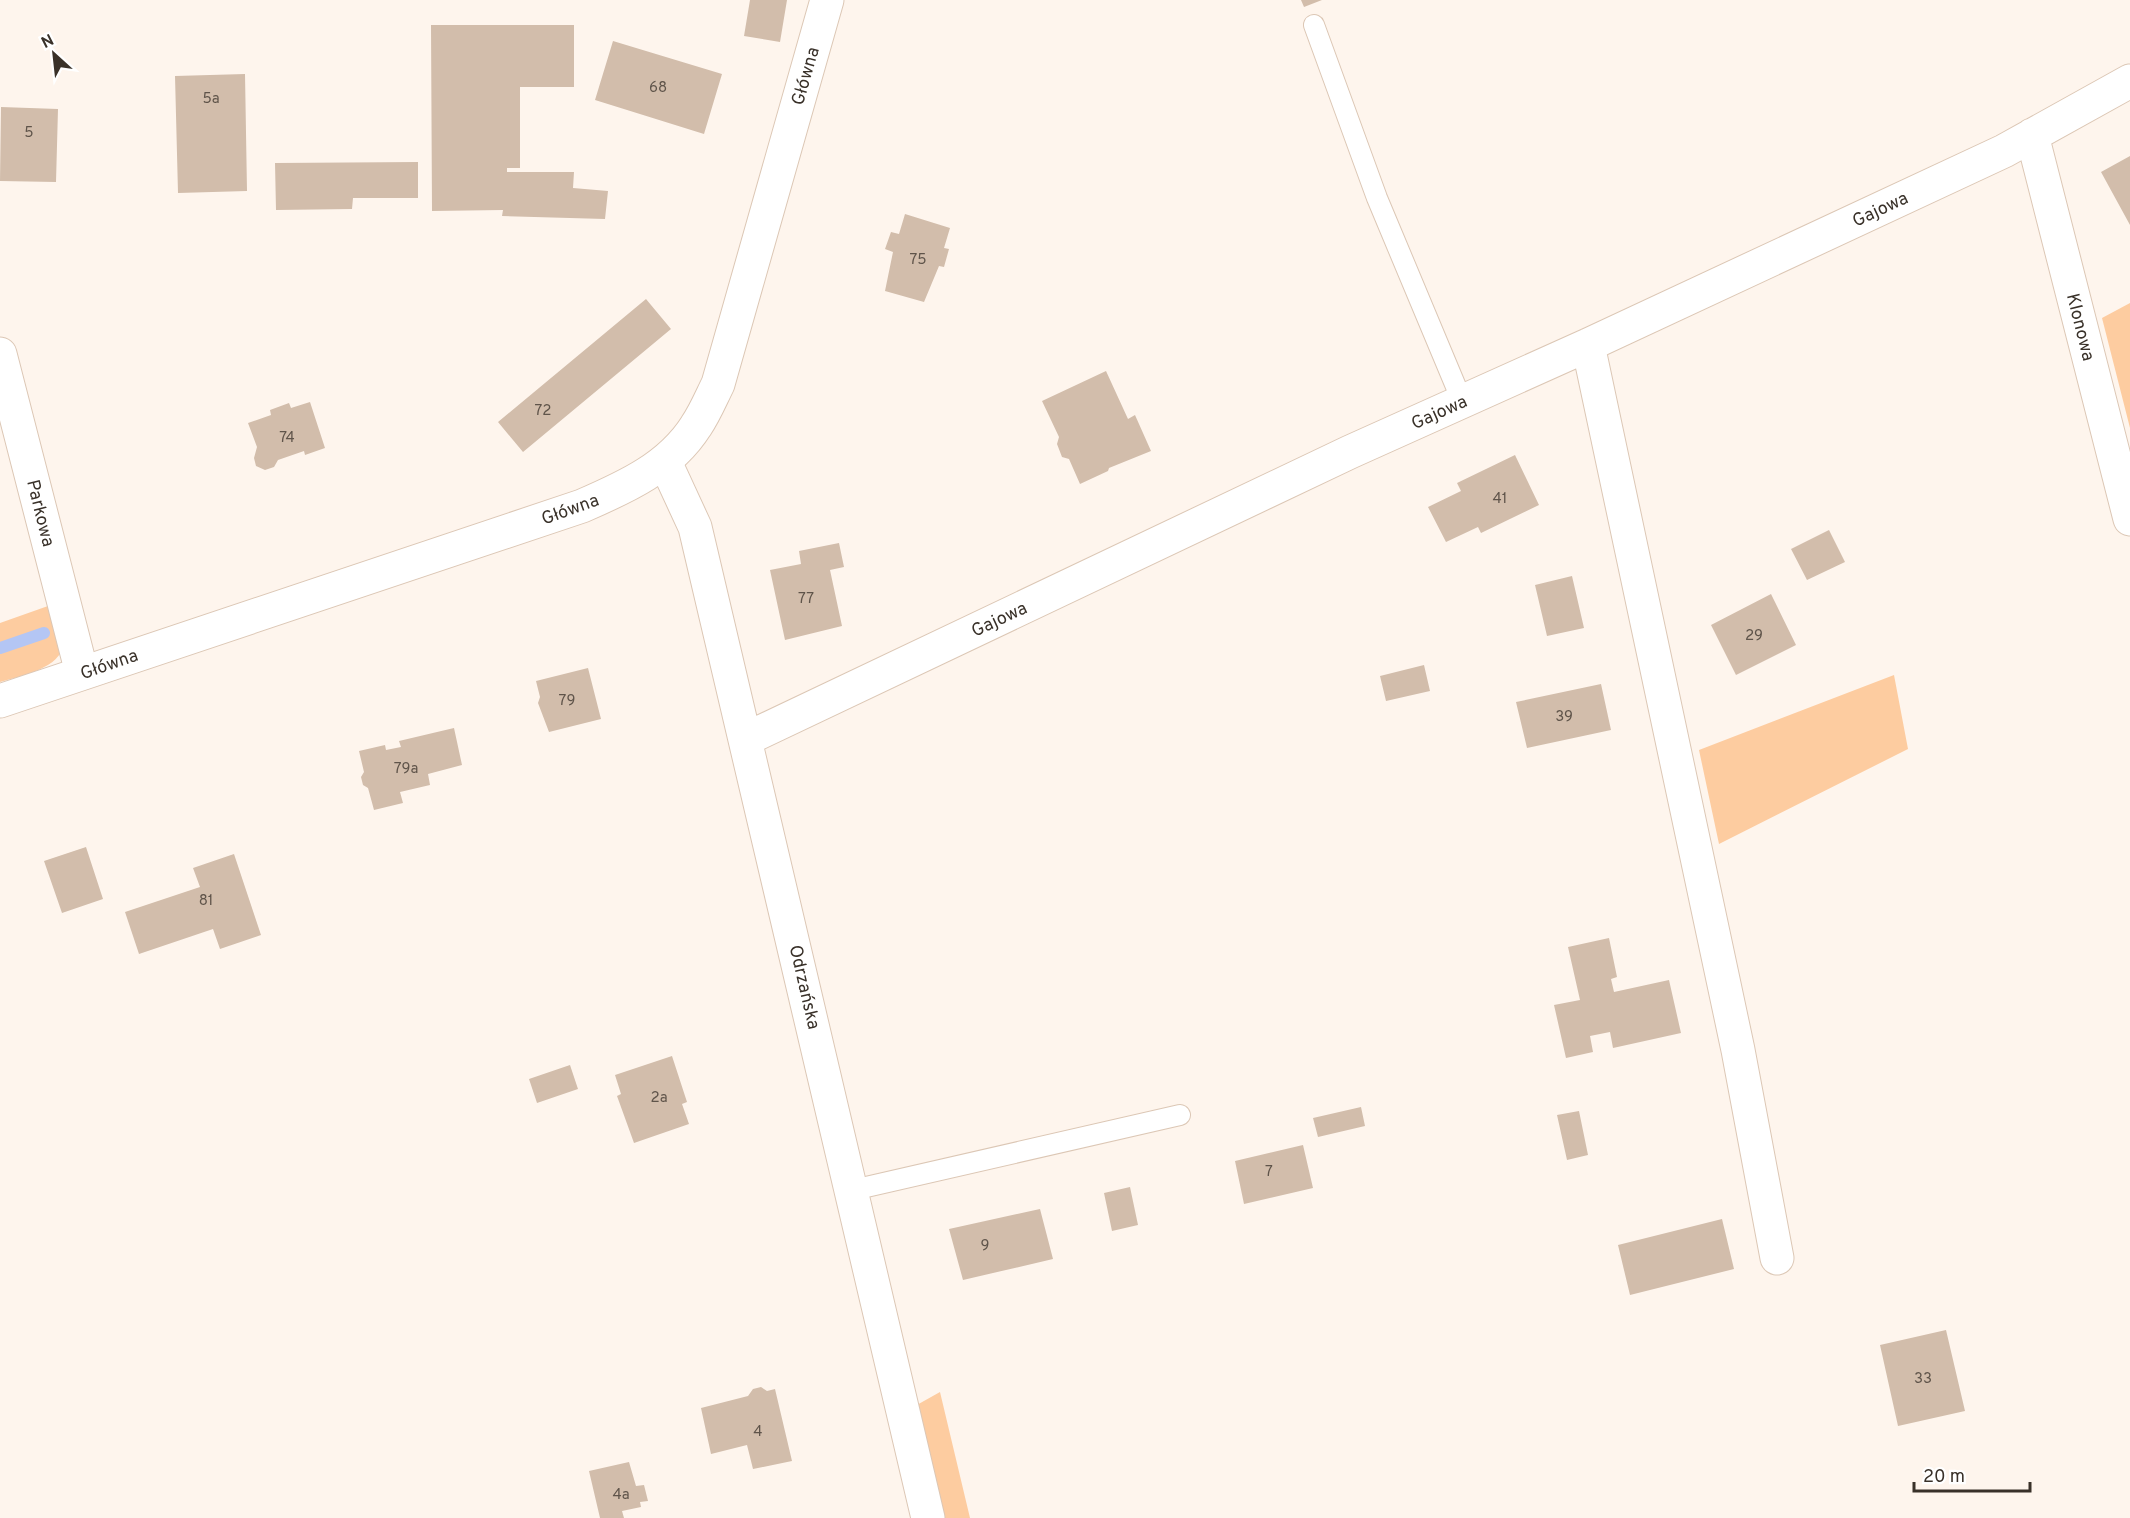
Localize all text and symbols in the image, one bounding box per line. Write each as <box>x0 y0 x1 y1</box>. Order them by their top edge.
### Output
north arrow <box>24 24 84 84</box>
text: N <box>38 31 58 54</box>
street label: Główna <box>787 45 826 108</box>
house number: 68 <box>649 79 667 98</box>
house number: 5a <box>202 90 220 109</box>
house number: 5 <box>24 124 34 143</box>
street label: Gajowa <box>1849 187 1912 233</box>
house number: 75 <box>909 251 927 270</box>
street label: Klonowa <box>2060 291 2099 364</box>
street label: Gajowa <box>1408 391 1471 436</box>
house number: 72 <box>535 402 551 421</box>
house number: 74 <box>279 429 295 448</box>
street label: Parkowa <box>20 477 59 549</box>
street label: Główna <box>539 489 603 531</box>
house number: 41 <box>1493 490 1507 509</box>
house number: 77 <box>798 590 814 609</box>
street label: Gajowa <box>968 597 1031 643</box>
house number: 29 <box>1745 627 1763 646</box>
street label: Główna <box>78 645 141 686</box>
house number: 79 <box>559 692 575 711</box>
house number: 39 <box>1555 708 1573 727</box>
house number: 79a <box>394 760 418 779</box>
house number: 81 <box>199 892 213 911</box>
street label: Odrzańska <box>783 943 824 1032</box>
house number: 2a <box>650 1089 668 1108</box>
house number: 7 <box>1265 1163 1273 1182</box>
house number: 9 <box>981 1237 989 1256</box>
house number: 33 <box>1914 1370 1932 1389</box>
house number: 4 <box>753 1423 763 1442</box>
scale bar <box>1914 1455 2030 1493</box>
text: 20 m <box>1923 1466 1965 1489</box>
house number: 4a <box>612 1486 630 1505</box>

